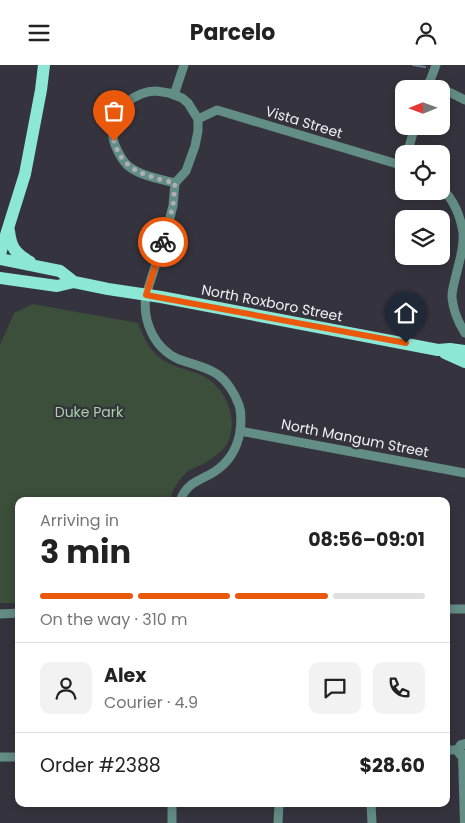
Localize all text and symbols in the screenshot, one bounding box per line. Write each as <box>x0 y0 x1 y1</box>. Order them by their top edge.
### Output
text: Parcelo <box>190 17 275 48</box>
icon: menu <box>25 19 53 47</box>
icon: person <box>412 19 440 47</box>
north arrow <box>395 80 450 135</box>
map controls <box>395 80 450 265</box>
pin <box>93 90 135 141</box>
icon: bag <box>100 97 128 125</box>
street label: Vista Street <box>263 101 345 143</box>
button: locate <box>395 145 450 200</box>
button: layers <box>395 210 450 265</box>
courier <box>138 217 188 267</box>
icon: bike <box>149 228 177 256</box>
street label: North Roxboro Street <box>200 280 344 326</box>
pin <box>385 292 427 343</box>
icon: home <box>392 299 420 327</box>
park label: Duke Park <box>55 402 124 422</box>
street label: North Mangum Street <box>280 414 430 462</box>
text: Arriving in <box>40 509 119 532</box>
text: 08:56–09:01 <box>308 526 425 553</box>
text: 3 min <box>40 529 131 574</box>
text: On the way · 310 m <box>40 608 188 631</box>
button: person <box>40 662 92 714</box>
text: Alex <box>104 662 146 689</box>
button: chat <box>309 662 361 714</box>
button: phone <box>373 662 425 714</box>
text: Courier · 4.9 <box>104 691 198 714</box>
text: Order #2388 <box>40 752 161 779</box>
text: $28.60 <box>359 752 425 779</box>

